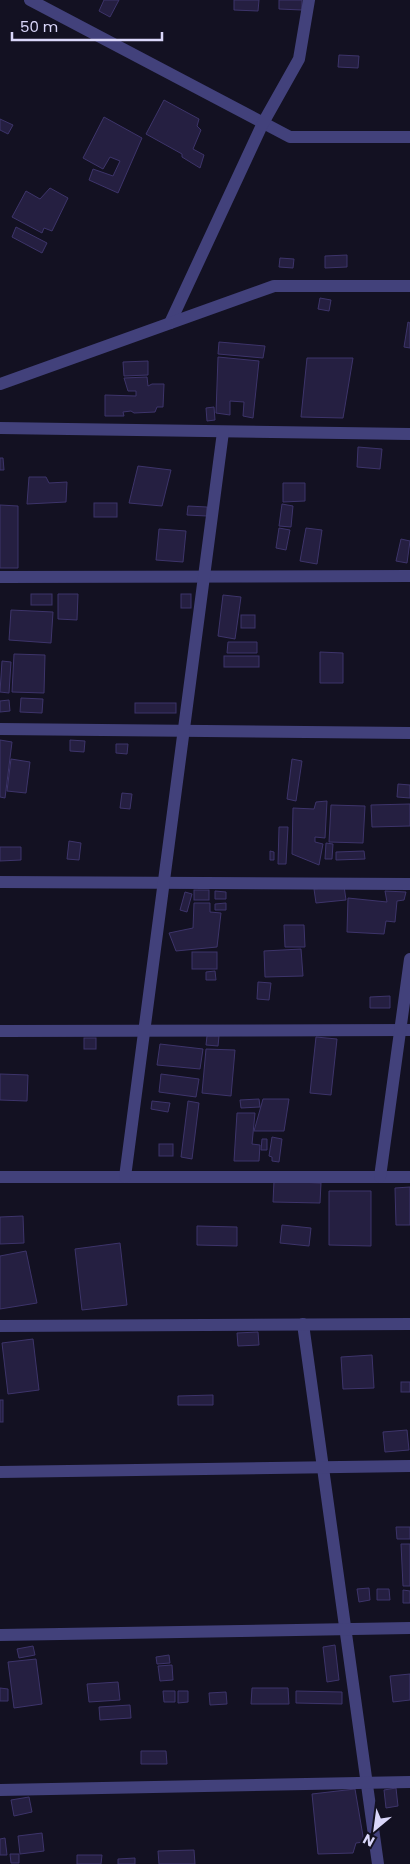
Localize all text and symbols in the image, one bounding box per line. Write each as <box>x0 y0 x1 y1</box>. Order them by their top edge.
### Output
scale bar <box>12 10 162 42</box>
text: 50 m <box>20 16 58 37</box>
north arrow <box>350 1804 400 1854</box>
text: N <box>359 1829 378 1852</box>

